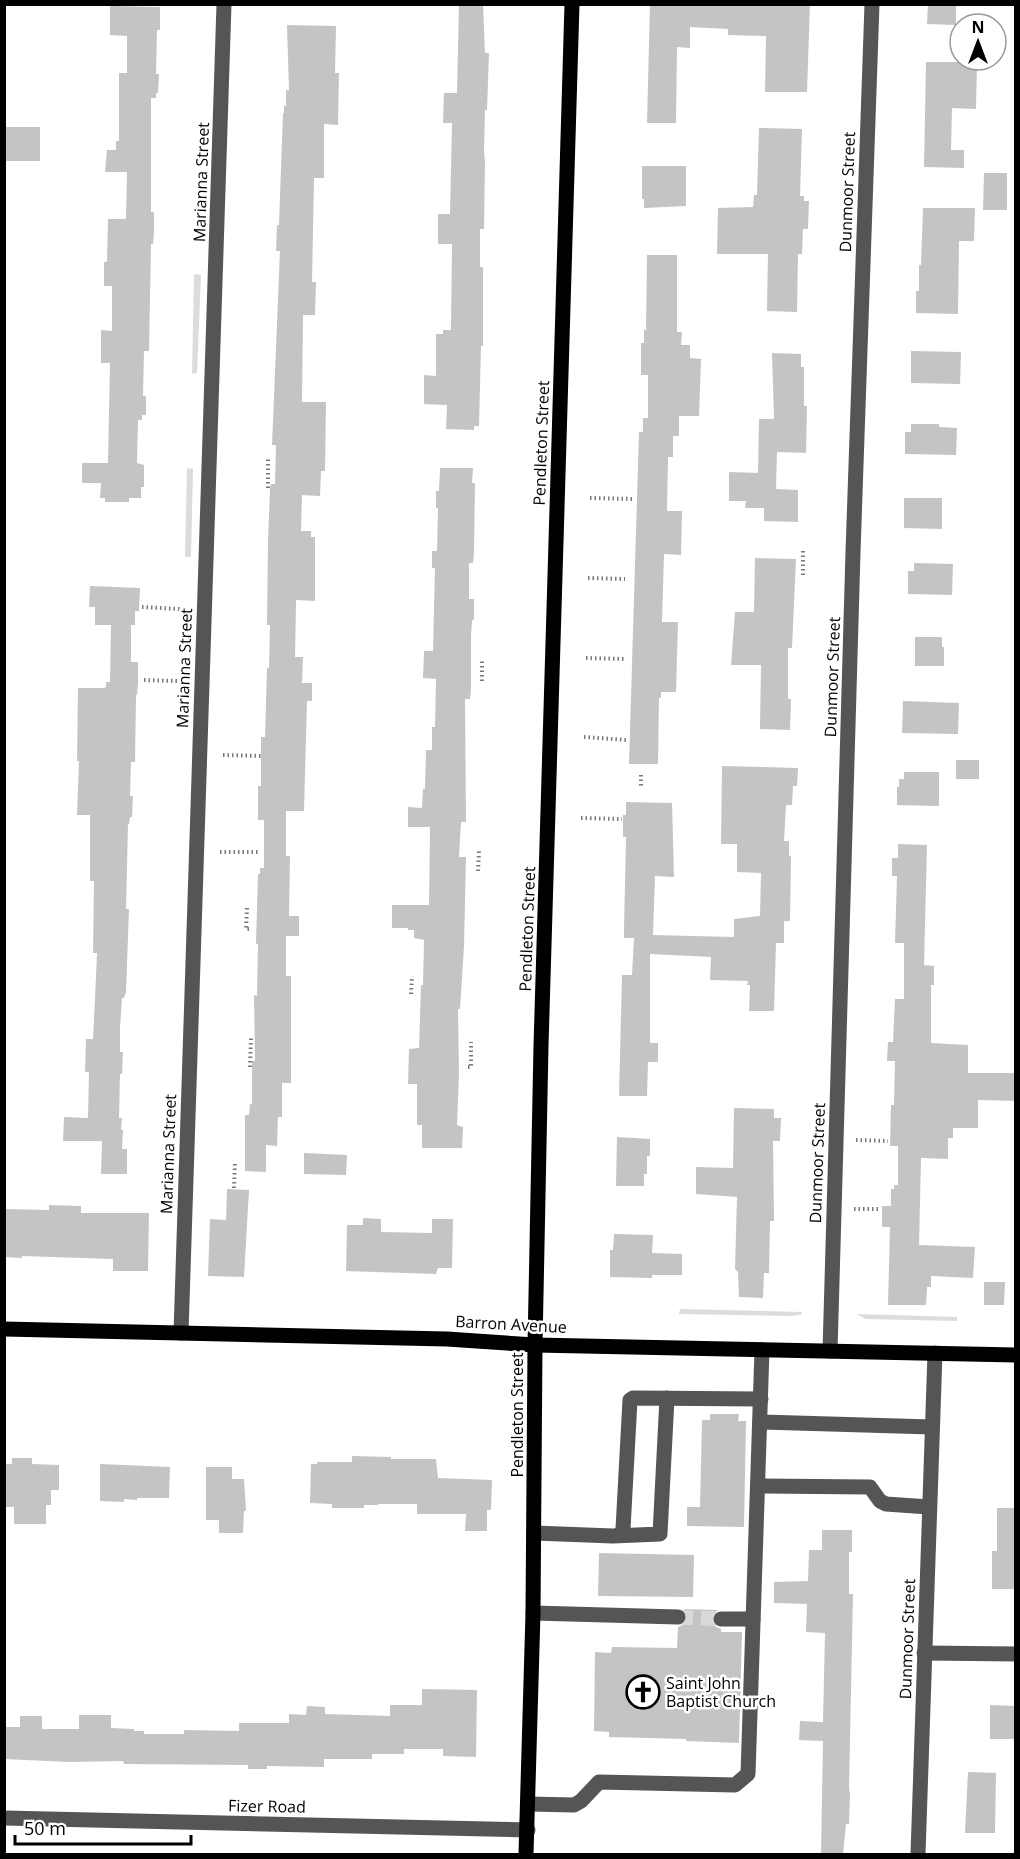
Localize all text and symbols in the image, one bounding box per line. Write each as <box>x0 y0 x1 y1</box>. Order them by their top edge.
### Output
north arrow <box>948 12 1008 72</box>
text: N <box>971 16 985 38</box>
street label: Marianna Street <box>188 121 214 242</box>
street label: Dunmoor Street <box>834 131 860 253</box>
street label: Pendleton Street <box>528 380 554 506</box>
street label: Marianna Street <box>171 607 197 728</box>
street label: Dunmoor Street <box>819 616 845 738</box>
street label: Pendleton Street <box>514 866 540 992</box>
street label: Marianna Street <box>155 1093 181 1214</box>
street label: Dunmoor Street <box>804 1102 830 1224</box>
street label: Barron Avenue <box>455 1310 567 1338</box>
street label: Pendleton Street <box>506 1352 528 1478</box>
street label: Dunmoor Street <box>894 1578 920 1700</box>
place label: Saint John Baptist Church <box>666 1672 776 1712</box>
church icon: Saint John Baptist Church <box>625 1674 661 1710</box>
street label: Fizer Road <box>228 1794 306 1818</box>
scale bar <box>15 1808 190 1846</box>
text: 50 m <box>24 1816 66 1840</box>

